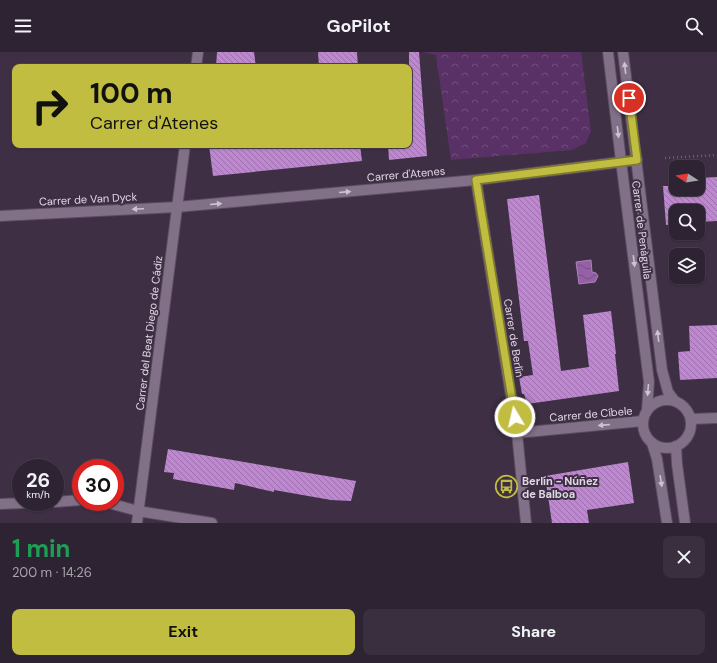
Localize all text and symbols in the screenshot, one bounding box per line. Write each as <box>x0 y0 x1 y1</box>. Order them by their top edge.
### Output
text: GoPilot <box>326 14 391 38</box>
icon: menu <box>12 15 34 37</box>
icon: search <box>683 15 705 37</box>
one-way arrow <box>622 62 628 74</box>
text: 100 m <box>90 75 173 112</box>
icon: right <box>24 80 76 132</box>
pin <box>612 81 646 115</box>
icon: arrive <box>618 87 640 109</box>
text: Carrer d'Atenes <box>90 111 218 135</box>
one-way arrow <box>614 126 621 139</box>
north arrow <box>669 160 705 196</box>
map controls <box>669 160 705 284</box>
street label: Carrer d'Atenes <box>366 164 446 184</box>
street label: Carrer de Penàguila <box>629 180 655 280</box>
street label: Carrer de Van Dyck <box>39 189 138 209</box>
one-way arrow <box>339 189 351 195</box>
one-way arrow <box>210 200 222 207</box>
button: search <box>669 204 705 240</box>
one-way arrow <box>131 206 144 212</box>
button: layers <box>669 248 705 284</box>
street label: Carrer del Beat Diego de Cádiz <box>133 255 165 411</box>
one-way arrow <box>631 255 637 268</box>
street label: Carrer de Berlín <box>501 298 527 378</box>
one-way arrow <box>655 330 661 342</box>
one-way arrow <box>645 384 652 396</box>
position arrow <box>494 396 536 438</box>
street label: Carrer de Cíbele <box>549 403 633 425</box>
one-way arrow <box>598 421 610 428</box>
speed limit sign: 30 <box>72 459 124 511</box>
text: 26 <box>26 467 50 493</box>
bus stop icon: Berlín - Núñez de Balboa <box>494 474 520 500</box>
place label: Berlín - Núñez de Balboa <box>522 474 598 501</box>
one-way arrow <box>658 475 664 487</box>
text: km/h <box>26 488 50 501</box>
text: 1 min <box>12 533 70 564</box>
button: close <box>663 536 705 578</box>
text: 200 m · 14:26 <box>12 564 92 581</box>
button: Exit <box>12 609 355 655</box>
button: Share <box>363 609 705 655</box>

